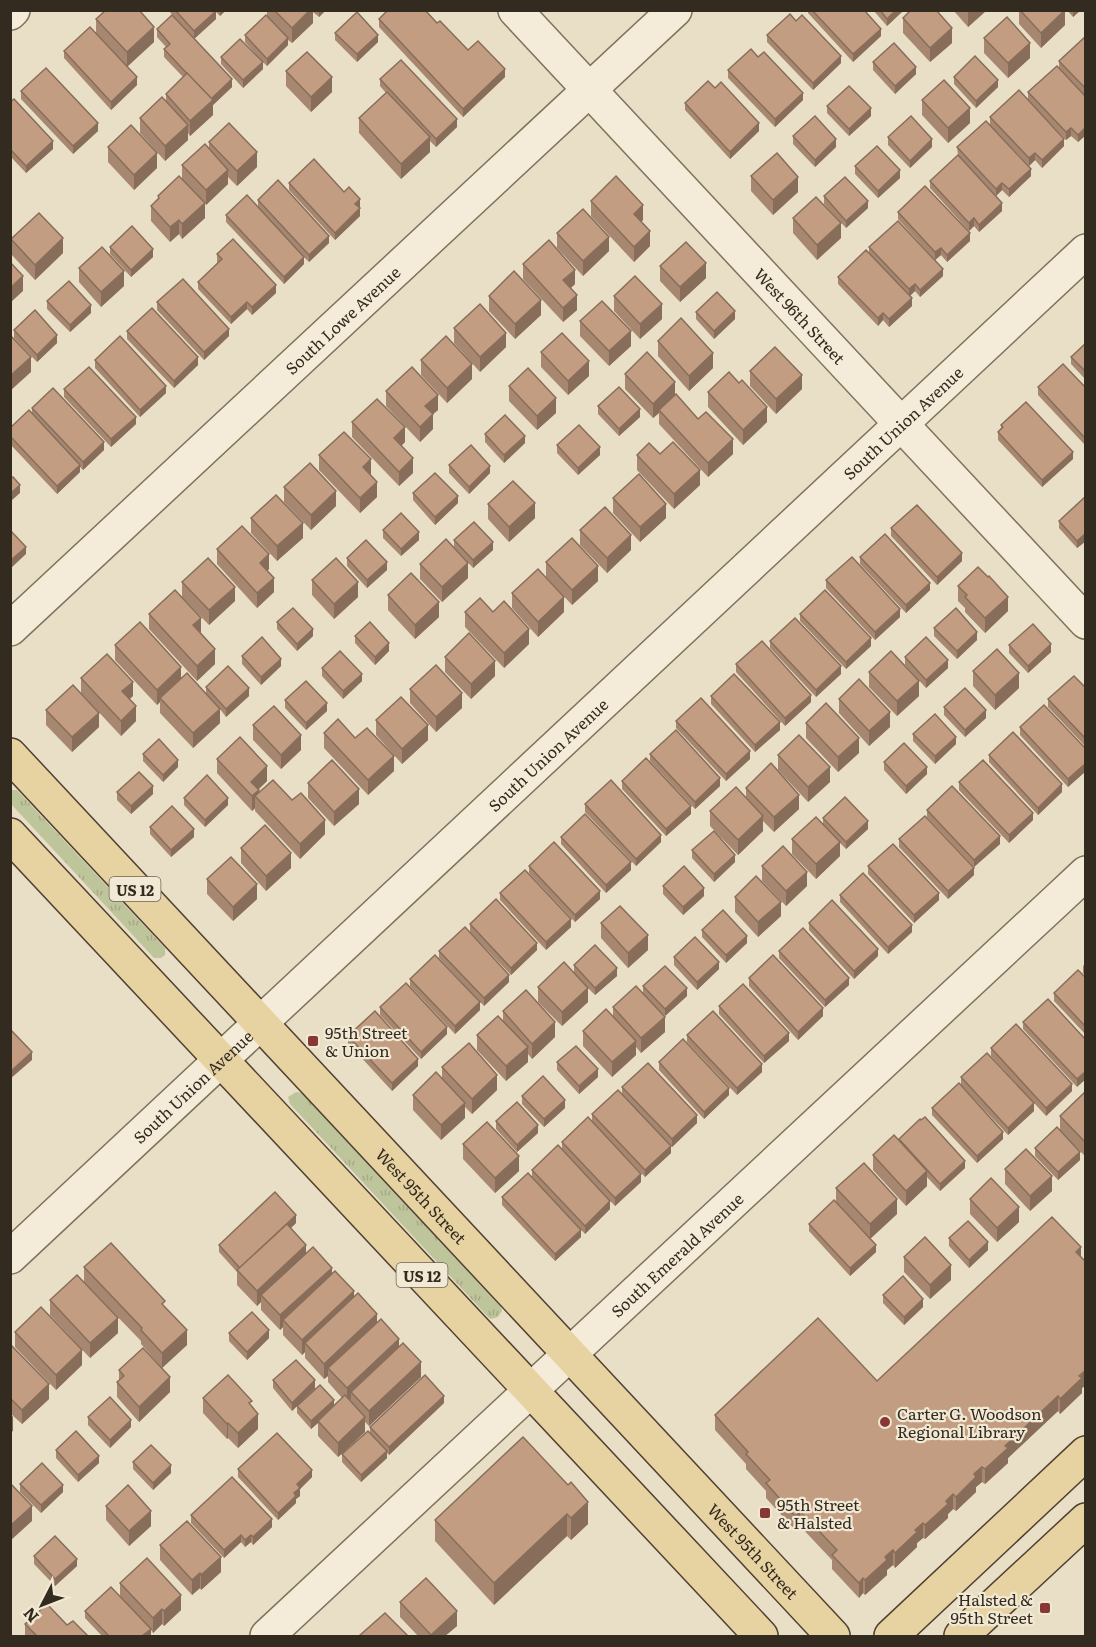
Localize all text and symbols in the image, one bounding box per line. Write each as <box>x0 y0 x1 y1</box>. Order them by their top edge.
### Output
street label: South Lowe Avenue <box>279 260 405 379</box>
street label: West 96th Street <box>749 262 852 370</box>
street label: South Union Avenue <box>837 360 968 485</box>
street label: South Union Avenue <box>482 692 613 817</box>
road number: US 12 <box>110 877 160 901</box>
place label: 95th Street & Union <box>325 1020 408 1062</box>
street label: South Union Avenue <box>127 1024 258 1149</box>
marker: 95th Street & Union <box>306 1034 320 1048</box>
street label: West 95th Street <box>371 1142 473 1249</box>
street label: South Emerald Avenue <box>605 1187 748 1322</box>
road number: US 12 <box>396 1263 448 1287</box>
place label: Carter G. Woodson Regional Library <box>897 1401 1042 1443</box>
marker: Carter G. Woodson Regional Library <box>878 1415 892 1429</box>
place label: 95th Street & Halsted <box>777 1492 860 1534</box>
street label: West 95th Street <box>702 1497 805 1604</box>
marker: 95th Street & Halsted <box>758 1506 772 1520</box>
north arrow <box>12 1575 72 1635</box>
place label: Halsted & 95th Street <box>950 1587 1034 1629</box>
marker: Halsted & 95th Street <box>1038 1601 1052 1615</box>
text: N <box>17 1603 44 1629</box>

